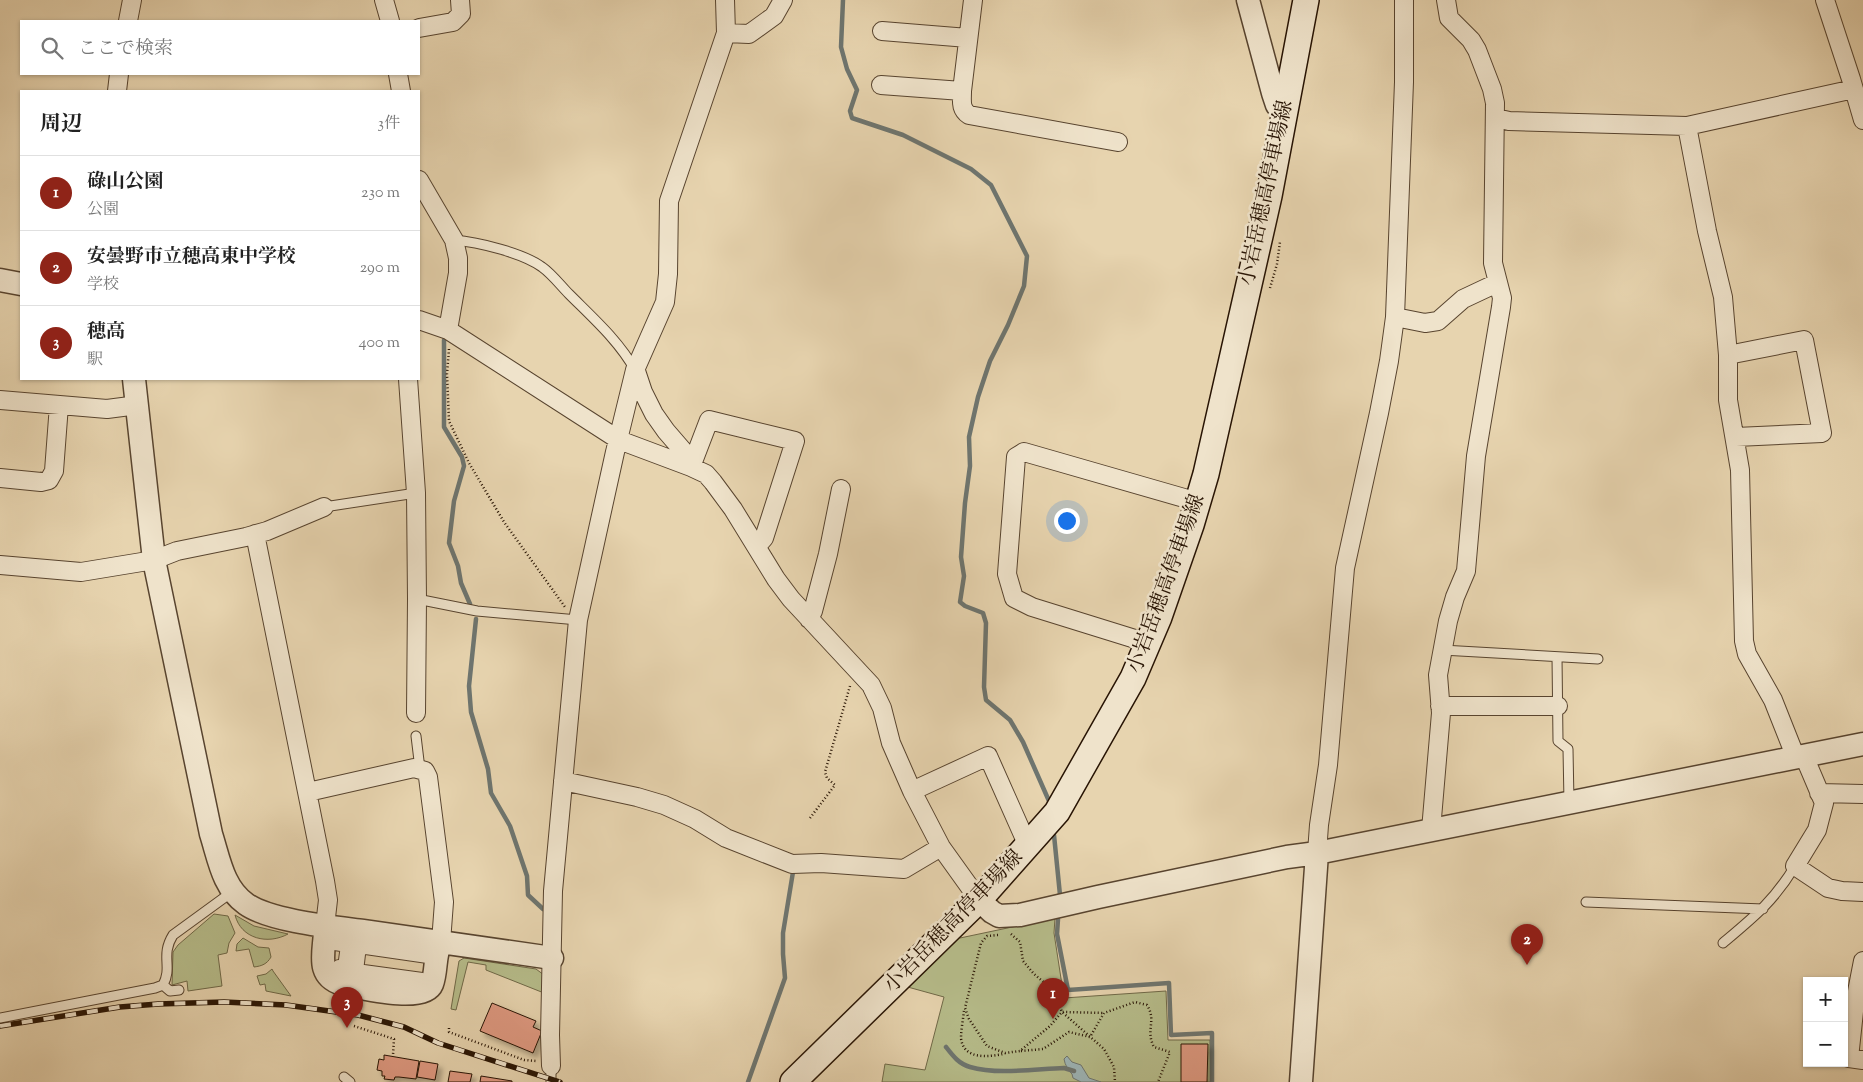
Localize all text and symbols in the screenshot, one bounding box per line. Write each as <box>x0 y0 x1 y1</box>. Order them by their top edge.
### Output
search box <box>20 20 420 75</box>
icon: search <box>38 34 66 62</box>
text: ここで検索 <box>78 36 173 63</box>
street label: 小岩岳穂高停車場線 <box>1233 97 1301 289</box>
text: 周辺 <box>40 110 82 140</box>
text: 3件 <box>378 113 400 136</box>
text: 碌山公園 <box>87 169 163 196</box>
text: 1 <box>53 182 59 205</box>
text: 230 m <box>361 182 400 205</box>
text: 公園 <box>87 199 119 222</box>
text: 安曇野市立穂高東中学校 <box>87 244 296 271</box>
text: 2 <box>52 257 60 280</box>
text: 290 m <box>360 257 400 280</box>
text: 学校 <box>87 274 119 297</box>
text: 穂高 <box>87 319 125 346</box>
text: 3 <box>53 332 59 355</box>
text: 400 m <box>359 332 400 355</box>
text: 駅 <box>87 349 103 372</box>
street label: 小岩岳穂高停車場線 <box>1121 490 1213 678</box>
your location <box>1054 508 1080 534</box>
street label: 小岩岳穂高停車場線 <box>878 844 1030 1000</box>
pin: 2 <box>1511 924 1543 965</box>
map controls <box>1803 977 1848 1067</box>
button: + <box>1803 977 1848 1022</box>
pin: 1 <box>1037 978 1069 1019</box>
pin: 3 <box>331 987 363 1028</box>
button: − <box>1803 1022 1848 1067</box>

